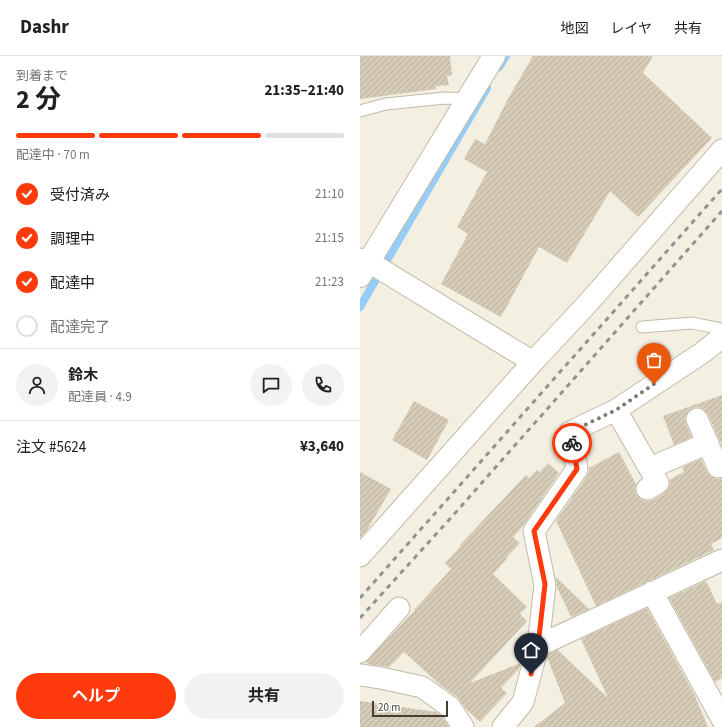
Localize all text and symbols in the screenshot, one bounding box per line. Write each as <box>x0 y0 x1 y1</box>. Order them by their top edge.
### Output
text: Dashr <box>20 14 69 41</box>
text: 地図 <box>560 19 588 39</box>
text: レイヤ <box>610 19 652 39</box>
text: 共有 <box>674 19 702 39</box>
text: 到着まで <box>16 67 68 85</box>
text: 21:35–21:40 <box>264 80 344 101</box>
text: 2 分 <box>16 81 61 118</box>
text: 配達中 · 70 m <box>16 146 90 164</box>
icon: check <box>16 183 38 205</box>
text: 受付済み <box>50 185 110 206</box>
text: 21:10 <box>315 185 344 203</box>
icon: check <box>16 227 38 249</box>
text: 調理中 <box>50 229 95 250</box>
text: 21:15 <box>315 229 344 247</box>
icon: check <box>16 271 38 293</box>
text: 配達中 <box>50 273 95 294</box>
text: 21:23 <box>315 273 344 291</box>
text: 配達完了 <box>50 317 110 338</box>
pin <box>637 343 671 384</box>
icon: bag <box>643 349 665 371</box>
button: person <box>16 364 58 406</box>
button: chat <box>250 364 292 406</box>
button: phone <box>302 364 344 406</box>
text: 鈴木 <box>68 365 98 386</box>
text: 配達員 · 4.9 <box>68 388 132 406</box>
courier <box>552 423 592 463</box>
icon: bike <box>561 432 583 454</box>
text: ¥3,640 <box>300 436 344 457</box>
text: 注文 #5624 <box>16 437 86 458</box>
pin <box>514 633 548 674</box>
icon: home <box>520 639 542 661</box>
button: ヘルプ <box>16 673 176 719</box>
button: 共有 <box>184 673 344 719</box>
scale bar <box>372 699 448 718</box>
text: 20 m <box>378 700 400 715</box>

